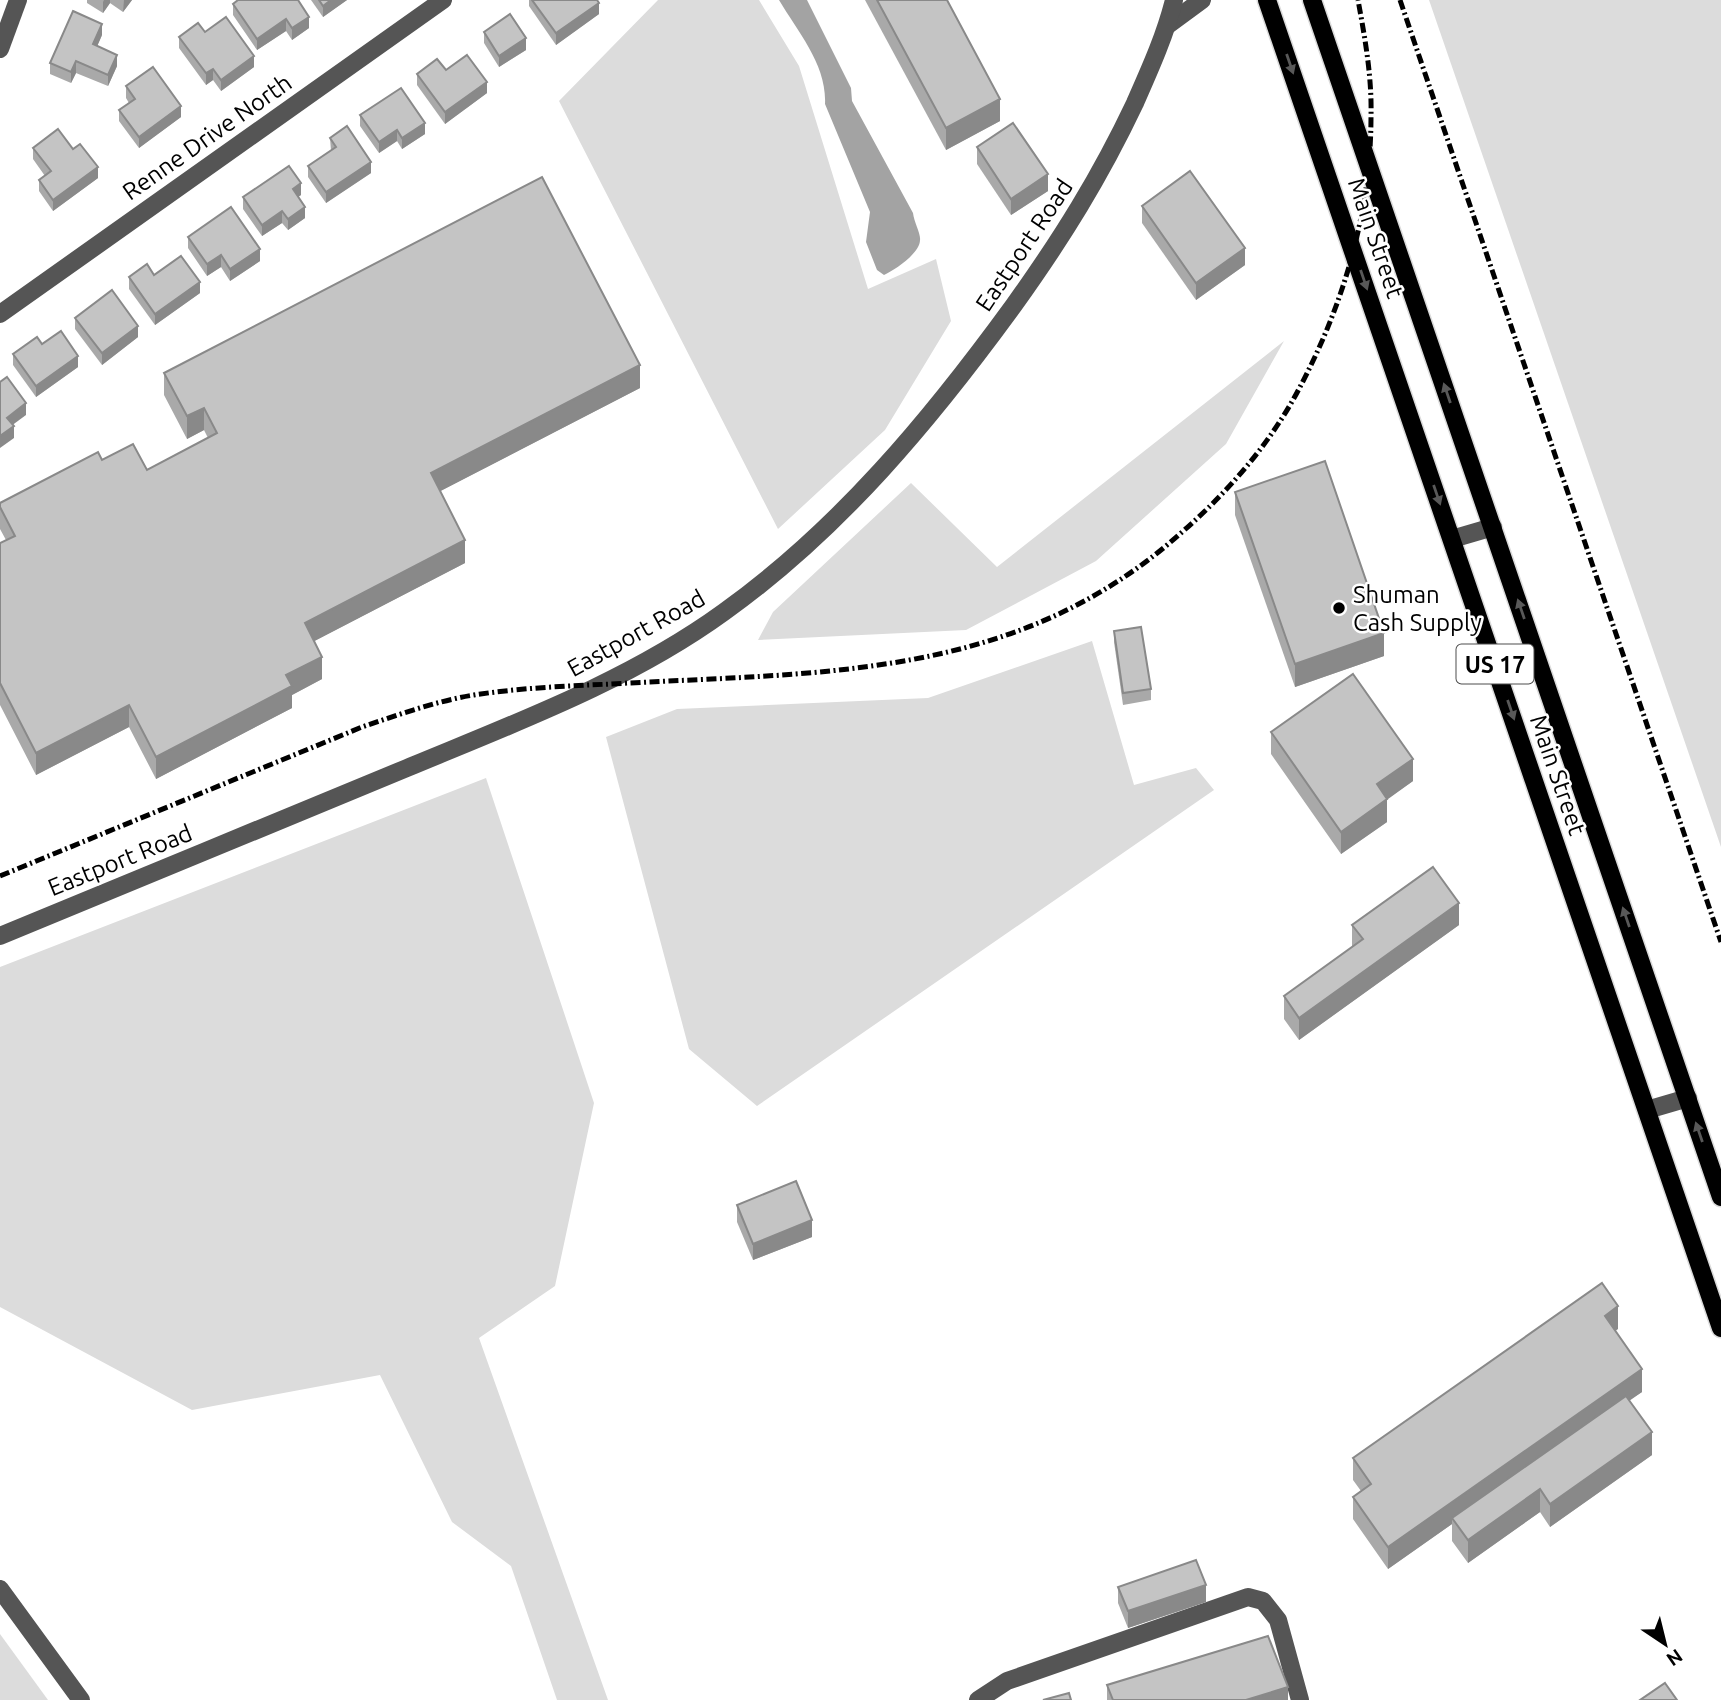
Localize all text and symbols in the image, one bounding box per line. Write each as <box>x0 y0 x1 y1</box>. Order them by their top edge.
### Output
one-way arrow <box>1285 54 1296 75</box>
street label: Renne Drive North <box>117 69 297 205</box>
street label: Eastport Road <box>970 174 1078 316</box>
street label: Main Street <box>1343 174 1409 302</box>
one-way arrow <box>1359 269 1370 290</box>
one-way arrow <box>1441 383 1452 404</box>
one-way arrow <box>1432 485 1443 506</box>
place label: Shuman Cash Supply <box>1353 581 1482 636</box>
street label: Eastport Road <box>563 584 709 682</box>
one-way arrow <box>1515 598 1526 619</box>
marker: Shuman Cash Supply <box>1331 600 1347 616</box>
road number: US 17 <box>1456 644 1534 684</box>
one-way arrow <box>1506 700 1516 721</box>
street label: Main Street <box>1525 711 1591 839</box>
street label: Eastport Road <box>44 819 196 901</box>
one-way arrow <box>1620 906 1631 927</box>
one-way arrow <box>1693 1121 1704 1142</box>
north arrow <box>1630 1609 1700 1679</box>
text: N <box>1663 1645 1687 1671</box>

